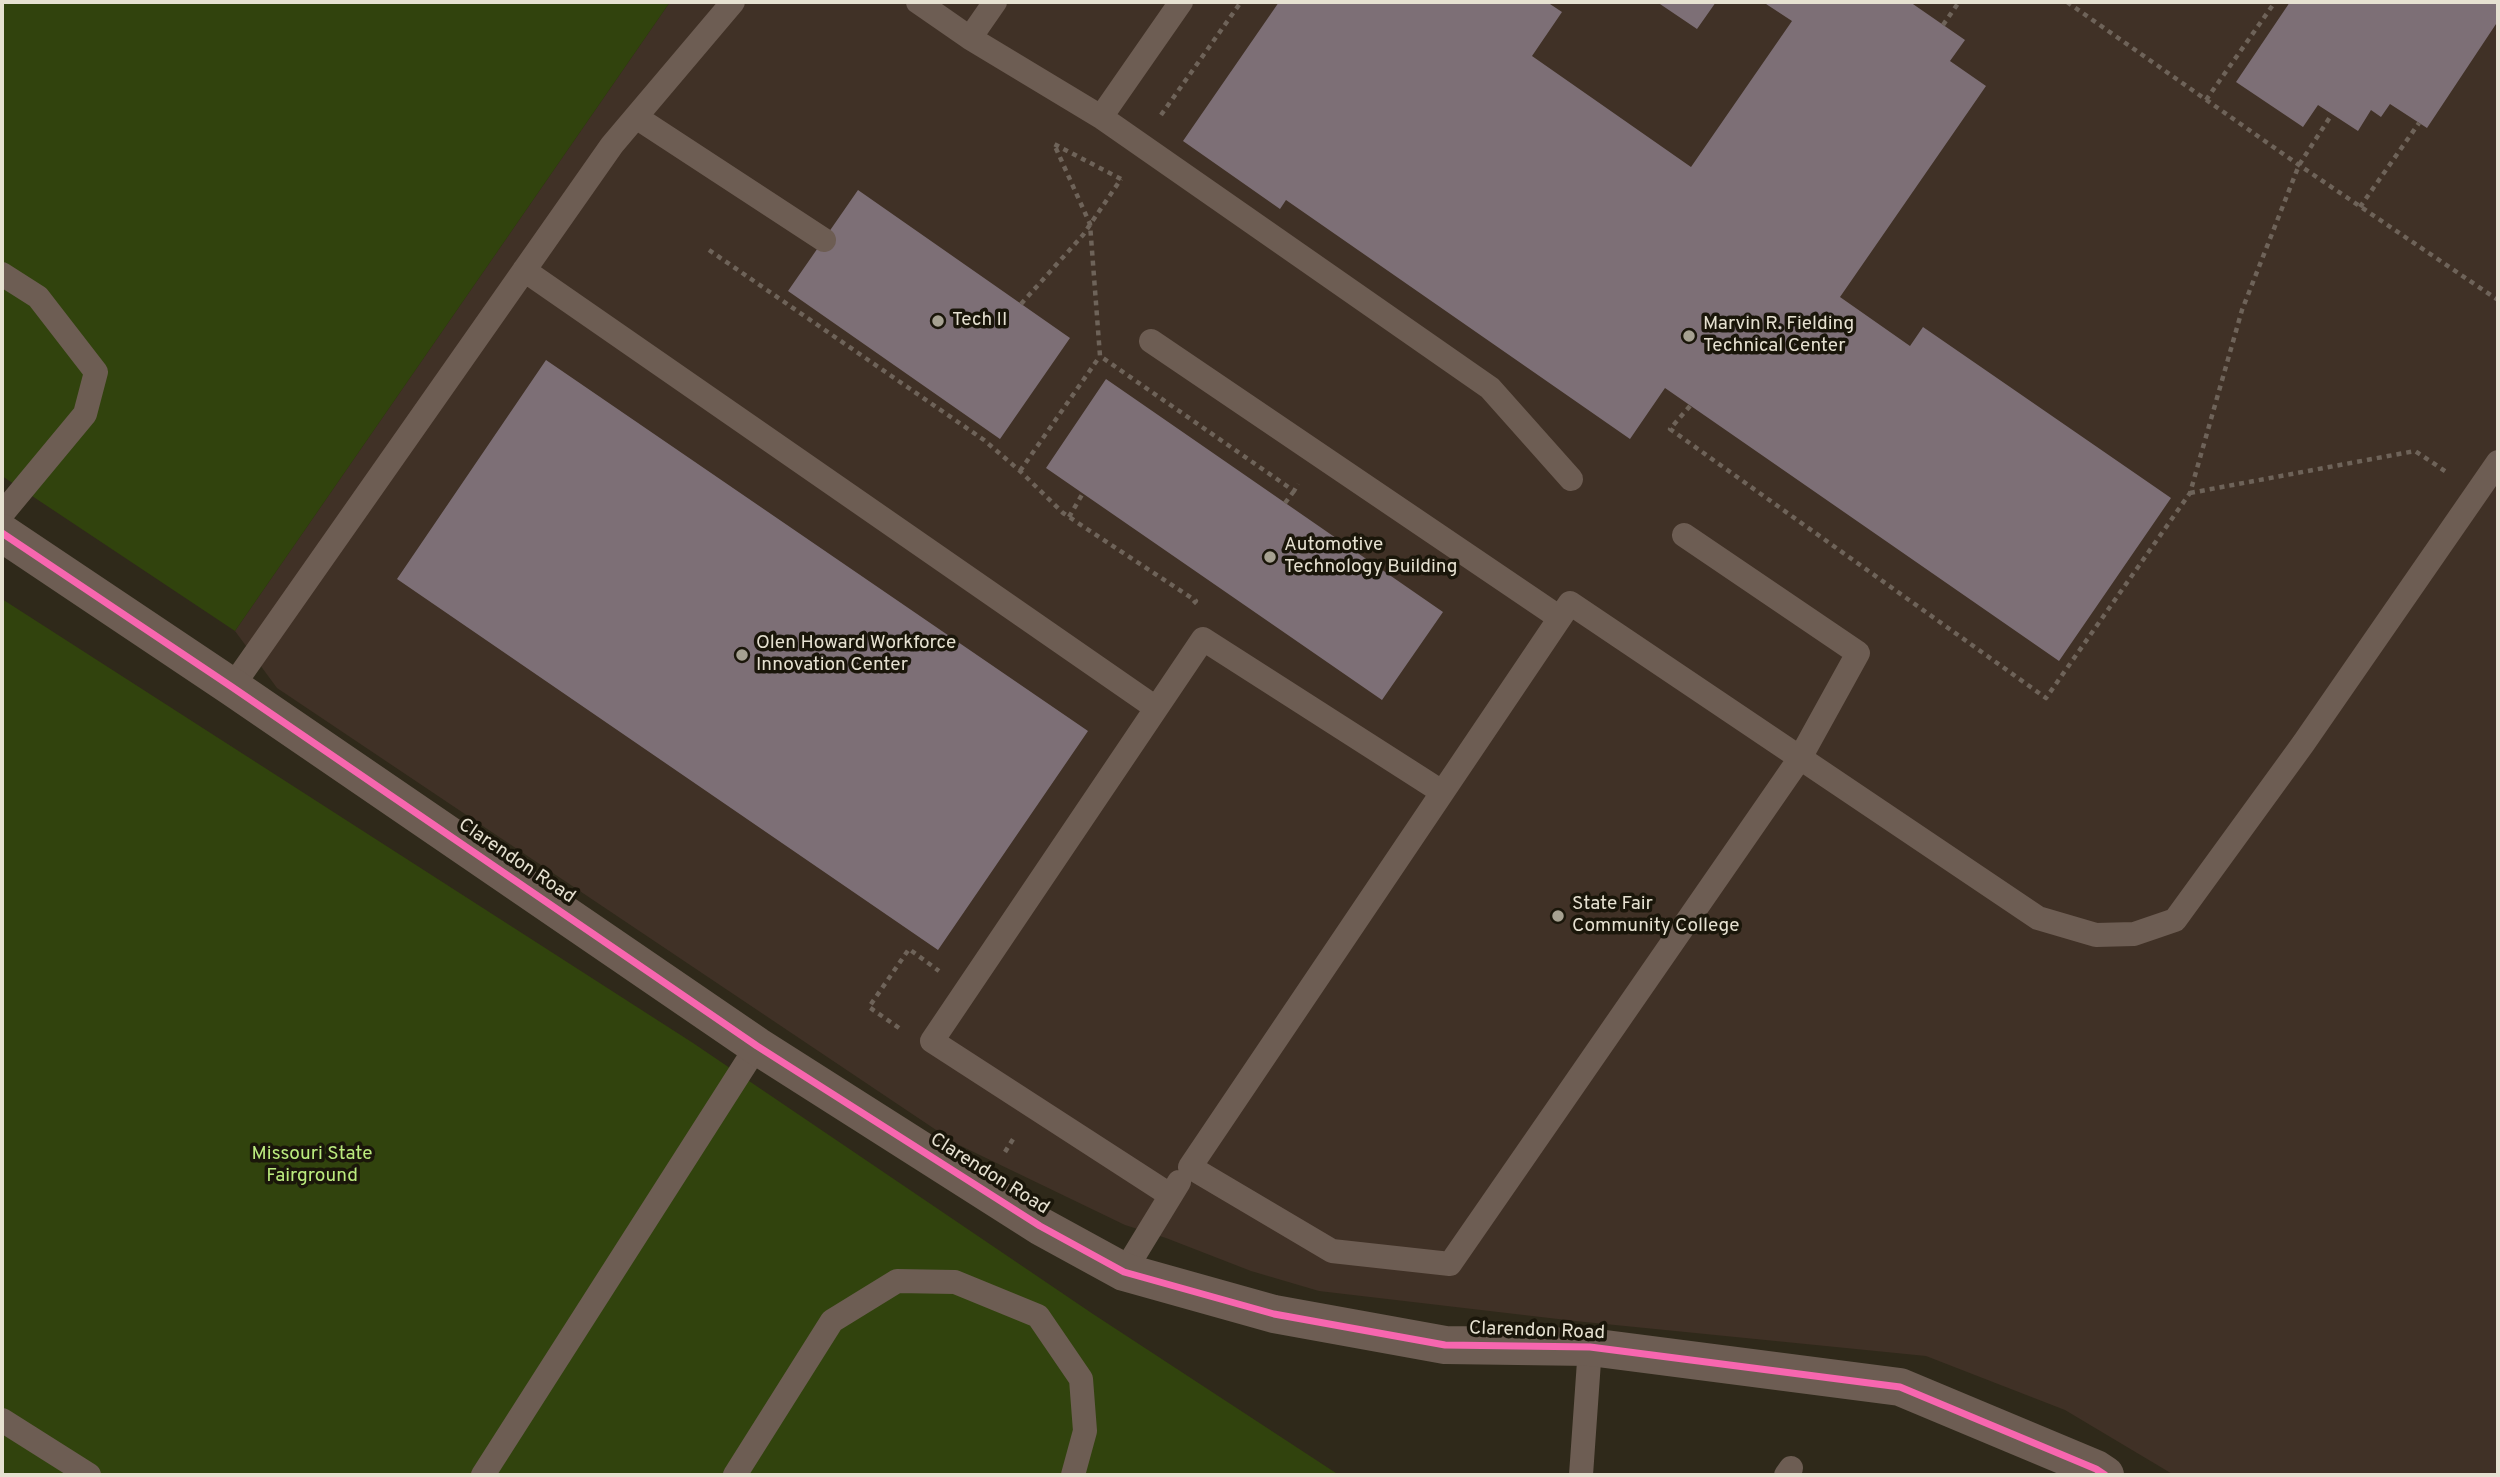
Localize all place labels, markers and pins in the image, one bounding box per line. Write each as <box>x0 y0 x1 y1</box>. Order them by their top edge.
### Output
place label: Tech II <box>952 310 1007 332</box>
marker: Tech II <box>930 313 946 329</box>
place label: Marvin R. Fielding Technical Center <box>1703 314 1854 358</box>
marker: Marvin R. Fielding Technical Center <box>1681 328 1697 344</box>
place label: Automotive Technology Building <box>1284 535 1457 579</box>
marker: Automotive Technology Building <box>1262 549 1278 565</box>
place label: Olen Howard Workforce Innovation Center <box>756 633 956 677</box>
marker: Olen Howard Workforce Innovation Center <box>734 647 750 663</box>
place label: State Fair Community College <box>1572 894 1739 938</box>
marker: State Fair Community College <box>1550 908 1566 924</box>

